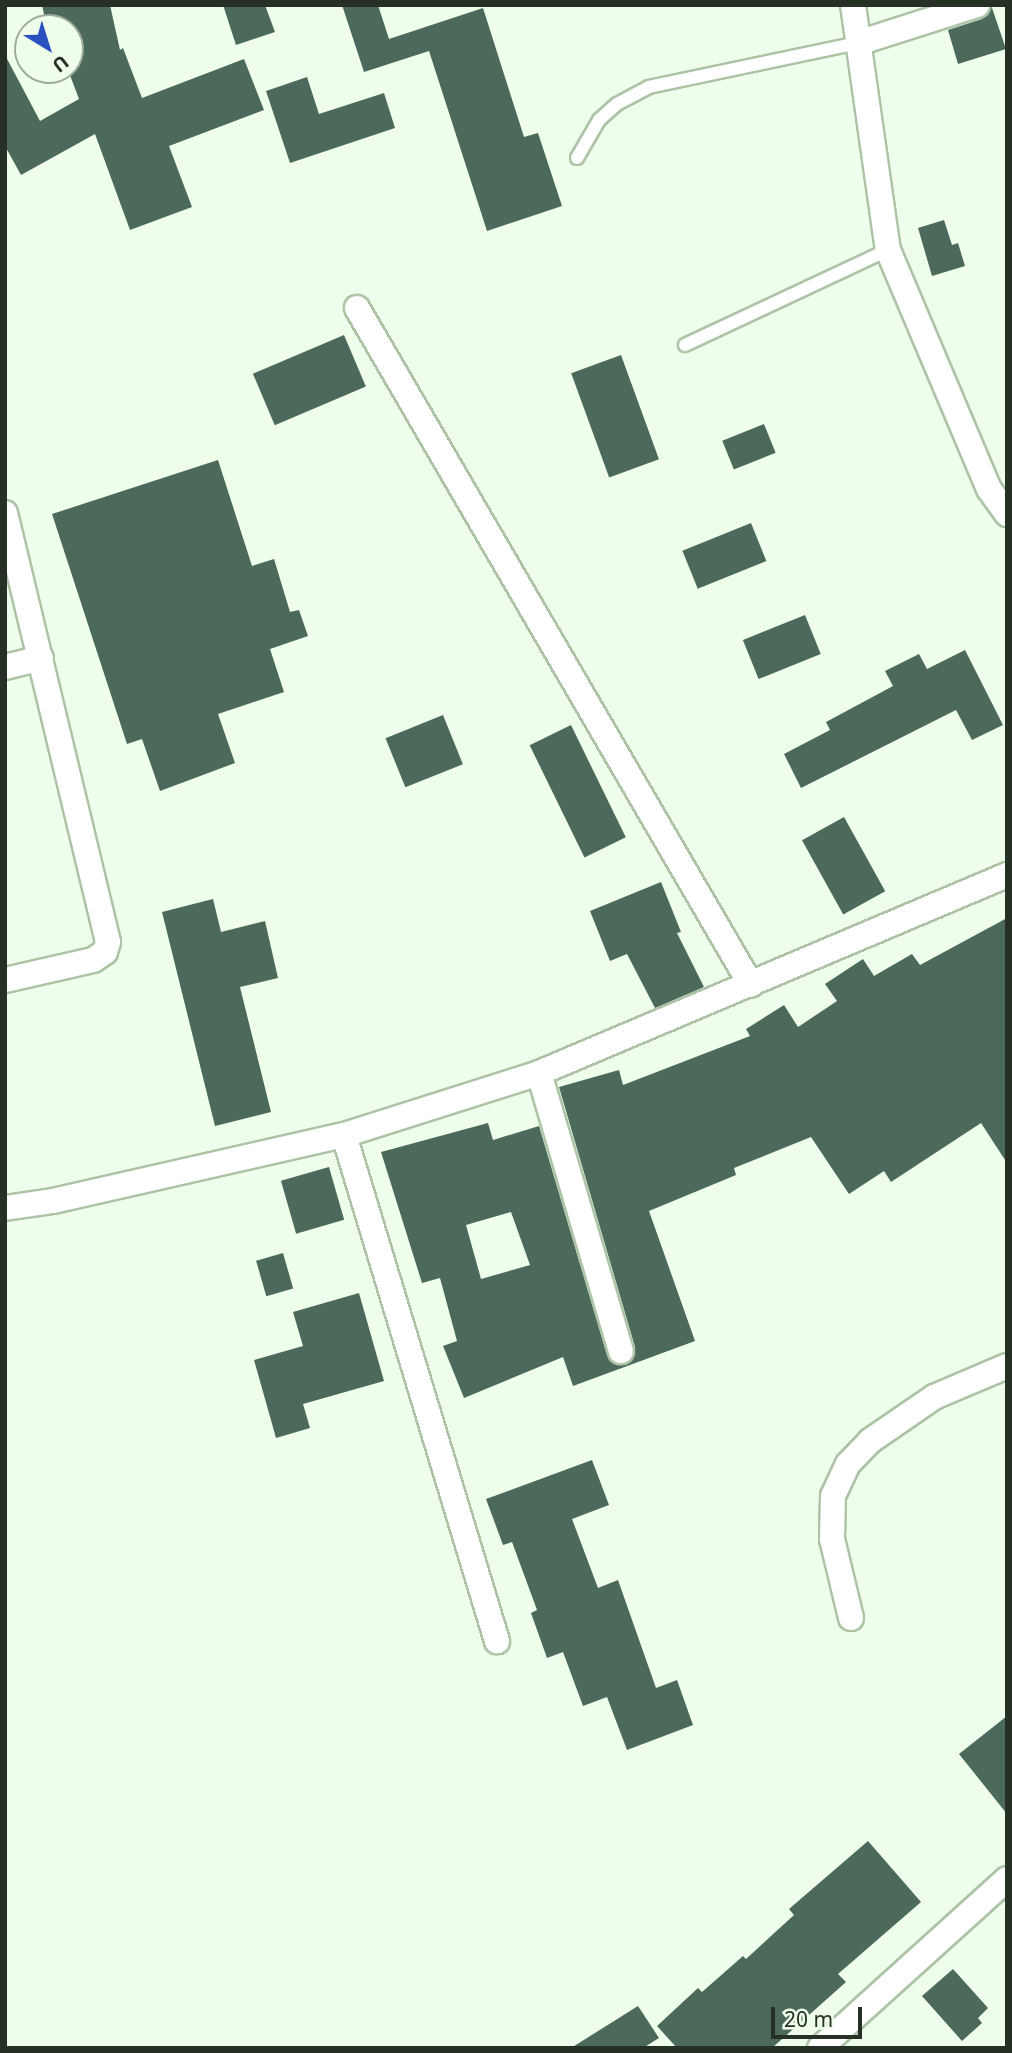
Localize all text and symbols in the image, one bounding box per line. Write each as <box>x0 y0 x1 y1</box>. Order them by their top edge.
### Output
north arrow <box>14 14 84 84</box>
text: U <box>47 49 74 79</box>
scale bar <box>774 1994 865 2038</box>
text: 20 m <box>784 2005 833 2033</box>

